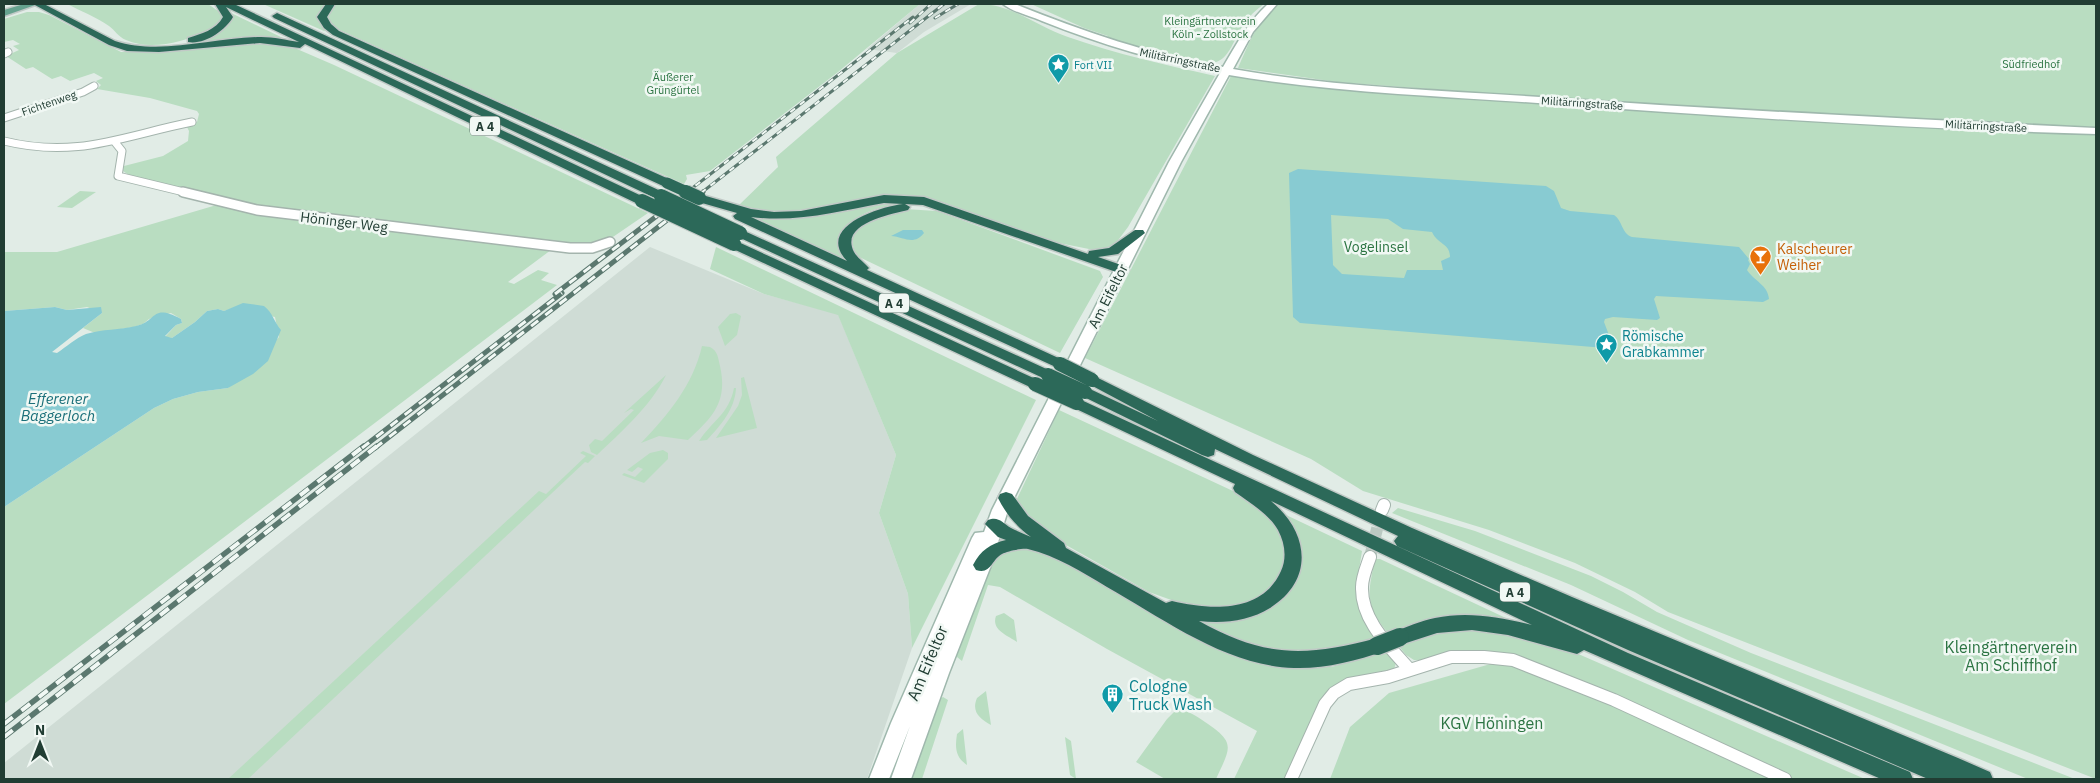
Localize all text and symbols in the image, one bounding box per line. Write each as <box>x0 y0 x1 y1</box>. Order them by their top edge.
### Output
park label: Kleingärtnerverein Köln - Zollstock <box>1164 14 1256 41</box>
street label: Militärringstraße <box>1138 45 1222 75</box>
place icon: Fort VII <box>1046 53 1070 84</box>
park label: Südfriedhof <box>2002 57 2060 71</box>
place label: Fort VII <box>1074 58 1112 72</box>
park label: Äußerer Grüngürtel <box>646 70 700 97</box>
street label: Fichtenweg <box>20 87 78 119</box>
street label: Militärringstraße <box>1541 93 1623 113</box>
road number: A 4 <box>470 116 500 136</box>
street label: Militärringstraße <box>1945 117 2027 135</box>
street label: Höninger Weg <box>299 208 389 236</box>
park label: Vogelinsel <box>1344 238 1408 256</box>
place label: Kalscheurer Weiher <box>1777 240 1852 274</box>
bar icon: Kalscheurer Weiher <box>1749 245 1773 276</box>
street label: Am Eifeltor <box>1084 261 1132 331</box>
road number: A 4 <box>879 294 909 312</box>
place label: Römische Grabkammer <box>1622 327 1704 361</box>
place icon: Römische Grabkammer <box>1594 332 1618 363</box>
water label: Efferener Baggerloch <box>21 389 95 425</box>
road number: A 4 <box>1500 582 1530 602</box>
street label: Am Eifeltor <box>902 622 952 704</box>
park label: Kleingärtnerverein Am Schiffhof <box>1945 637 2077 675</box>
place label: Cologne Truck Wash <box>1129 676 1212 714</box>
building icon: Cologne Truck Wash <box>1101 683 1125 714</box>
park label: KGV Höningen <box>1441 713 1543 733</box>
north arrow <box>15 718 65 768</box>
text: N <box>35 721 45 739</box>

